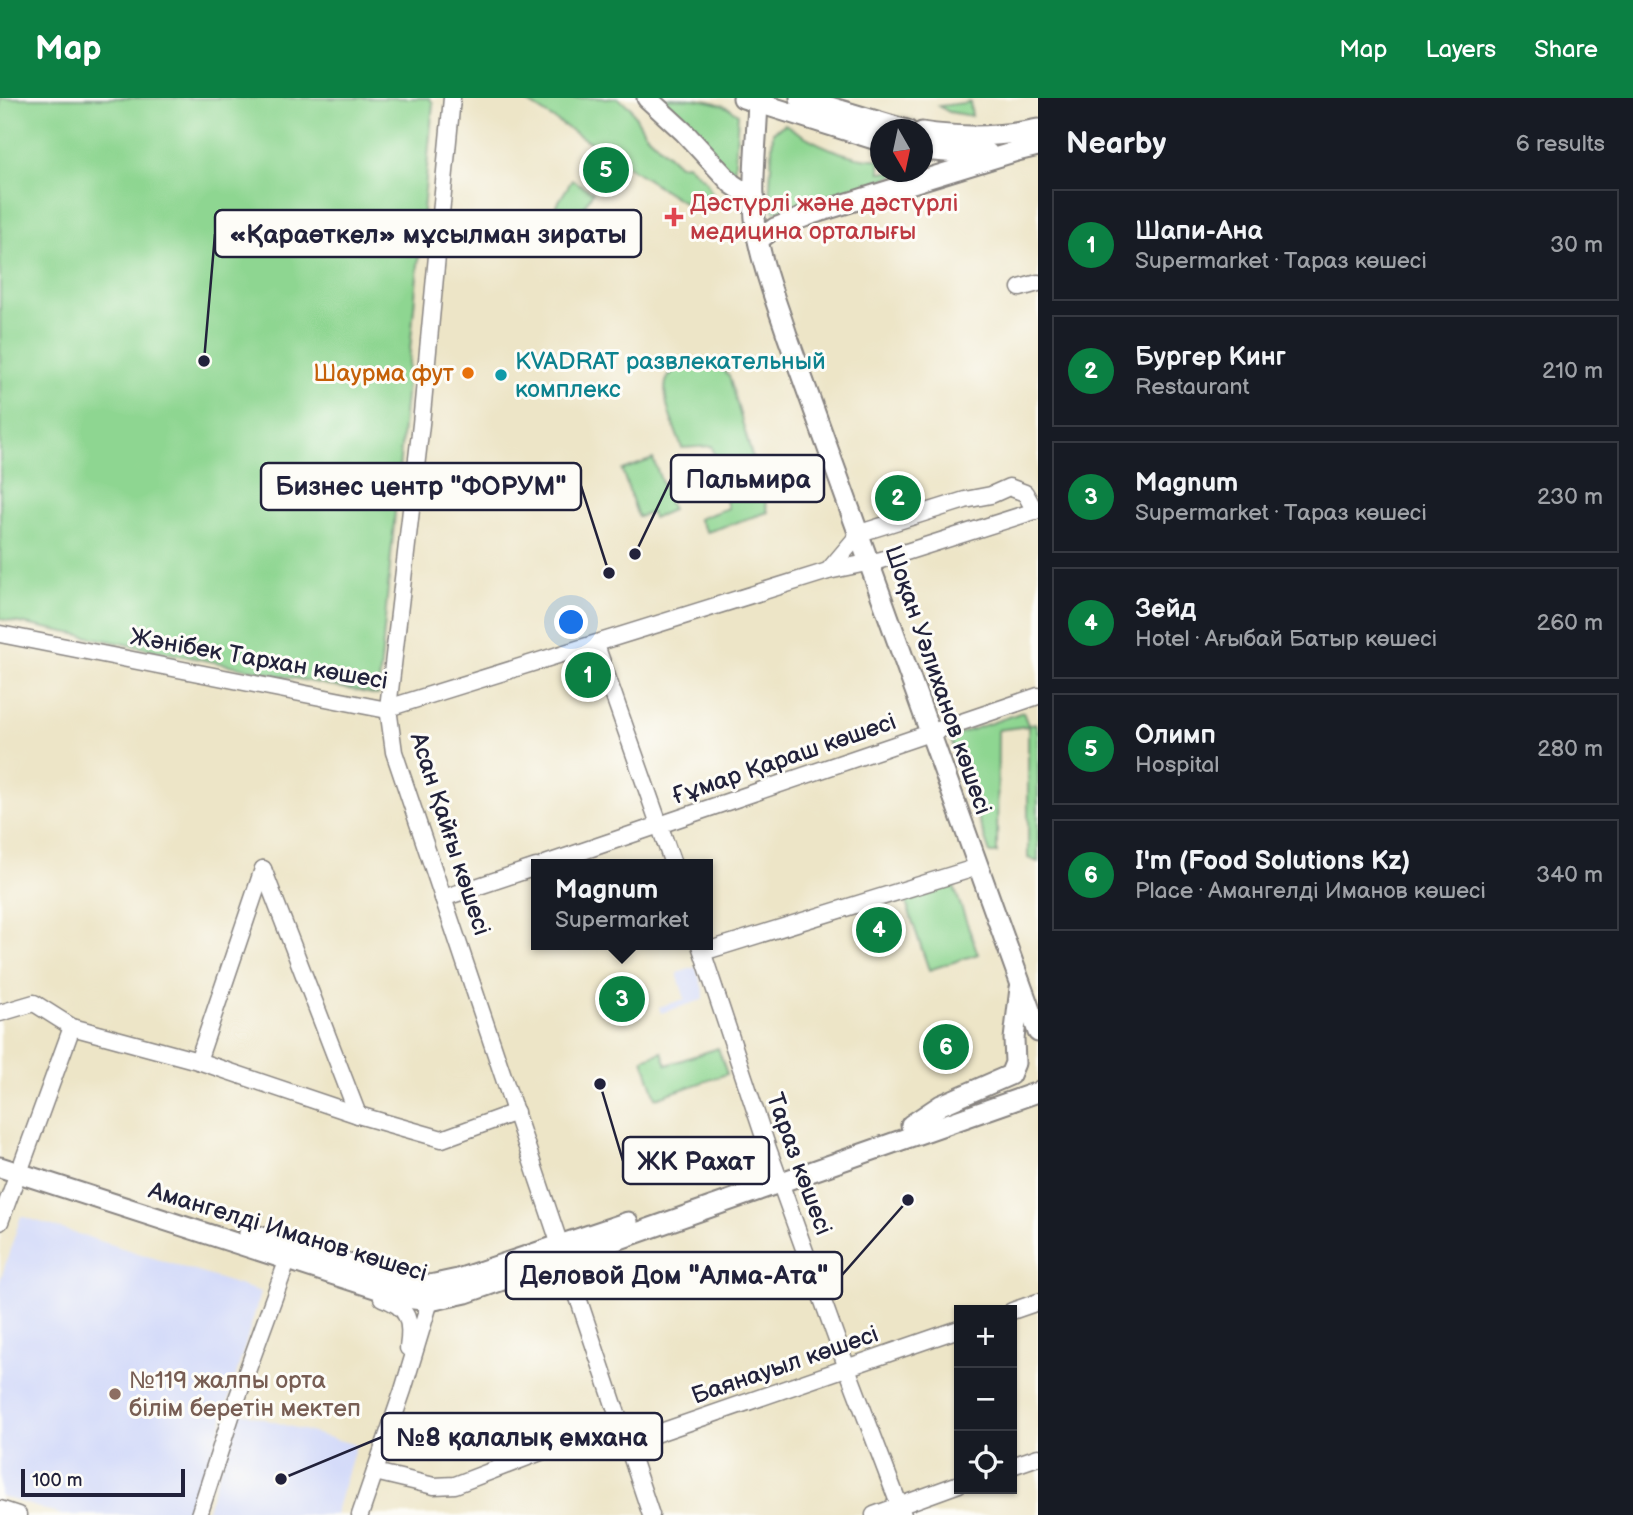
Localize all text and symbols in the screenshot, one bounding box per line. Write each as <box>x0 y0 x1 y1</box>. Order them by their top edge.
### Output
text: Map <box>35 29 101 69</box>
text: Map <box>1339 35 1387 64</box>
text: Layers <box>1425 35 1496 64</box>
text: Share <box>1534 35 1598 64</box>
north arrow <box>870 119 933 182</box>
text: Nearby <box>1066 126 1166 162</box>
text: 6 results <box>1516 130 1605 158</box>
pin: 5 <box>583 144 629 196</box>
place label: Дәстүрлі және дәстүрлі медицина орталығы <box>690 189 959 246</box>
marker: Дәстүрлі және дәстүрлі медицина орталығы <box>664 207 684 227</box>
callout: «Қараөткел» мұсылман зираты <box>215 210 641 257</box>
text: Шапи-Ана <box>1135 216 1263 247</box>
text: «Қараөткел» мұсылман зираты <box>229 220 627 251</box>
text: 1 <box>1086 231 1096 259</box>
text: 30 m <box>1550 231 1603 259</box>
text: Supermarket · Тараз көшесі <box>1135 247 1427 275</box>
text: Бургер Кинг <box>1135 342 1286 373</box>
place label: KVADRAT развлекательный комплекс <box>515 347 826 404</box>
text: 2 <box>1084 357 1098 385</box>
text: 210 m <box>1542 357 1603 385</box>
place label: Шаурма фут <box>313 359 454 388</box>
marker: Шаурма фут <box>460 365 476 381</box>
marker: KVADRAT развлекательный комплекс <box>493 367 509 383</box>
text: Restaurant <box>1135 373 1249 401</box>
callout: Пальмира <box>671 455 824 502</box>
callout: Бизнес центр "ФОРУМ" <box>261 463 581 510</box>
text: Пальмира <box>685 465 811 496</box>
text: Magnum <box>1135 468 1238 499</box>
text: Бизнес центр "ФОРУМ" <box>275 472 567 503</box>
pin: 2 <box>875 472 921 524</box>
text: 3 <box>1084 483 1098 511</box>
text: 230 m <box>1537 483 1603 511</box>
text: Supermarket · Тараз көшесі <box>1135 499 1427 527</box>
street label: Шоқан Уәлиханов көшесі <box>878 542 998 818</box>
text: Зейд <box>1135 594 1196 625</box>
your location <box>554 605 588 639</box>
text: 4 <box>1084 609 1098 637</box>
text: 260 m <box>1537 609 1603 637</box>
street label: Жәнібек Тархан көшесі <box>128 622 390 696</box>
text: Hotel · Ағыбай Батыр көшесі <box>1135 625 1437 653</box>
pin: 1 <box>565 649 611 701</box>
street label: Ғұмар Қараш көшесі <box>668 707 900 811</box>
text: Олимп <box>1135 720 1216 751</box>
street label: Асан Қайғы көшесі <box>403 728 496 939</box>
text: 5 <box>1084 735 1098 763</box>
text: 280 m <box>1537 735 1603 763</box>
text: Hospital <box>1135 751 1220 779</box>
text: I'm (Food Solutions Kz) <box>1135 846 1410 877</box>
popup <box>531 859 713 950</box>
text: 6 <box>1084 861 1098 889</box>
text: 340 m <box>1536 861 1603 889</box>
text: Magnum <box>555 875 658 906</box>
text: Place · Амангелді Иманов көшесі <box>1135 877 1486 905</box>
pin: 4 <box>856 904 902 956</box>
text: Supermarket <box>555 906 689 934</box>
pin: 3 <box>599 973 645 1025</box>
pin: 6 <box>923 1021 969 1073</box>
street label: Тараз көшесі <box>760 1089 838 1239</box>
callout: ЖК Рахат <box>623 1137 769 1184</box>
text: ЖК Рахат <box>637 1147 756 1178</box>
street label: Амангелді Иманов көшесі <box>144 1175 431 1288</box>
callout: Деловой Дом "Алма-Ата" <box>506 1252 842 1299</box>
text: Деловой Дом "Алма-Ата" <box>520 1261 828 1292</box>
map controls <box>954 1305 1017 1494</box>
button: + <box>954 1305 1017 1368</box>
street label: Баянауыл көшесі <box>688 1319 882 1411</box>
place label: №119 жалпы орта білім беретін мектеп <box>129 1366 361 1423</box>
button: − <box>954 1368 1017 1431</box>
marker: №119 жалпы орта білім беретін мектеп <box>107 1386 123 1402</box>
callout: №8 қалалық емхана <box>382 1413 662 1460</box>
text: №8 қалалық емхана <box>396 1423 649 1454</box>
button: locate <box>954 1431 1017 1494</box>
scale bar <box>21 1466 186 1498</box>
text: 100 m <box>32 1469 83 1492</box>

